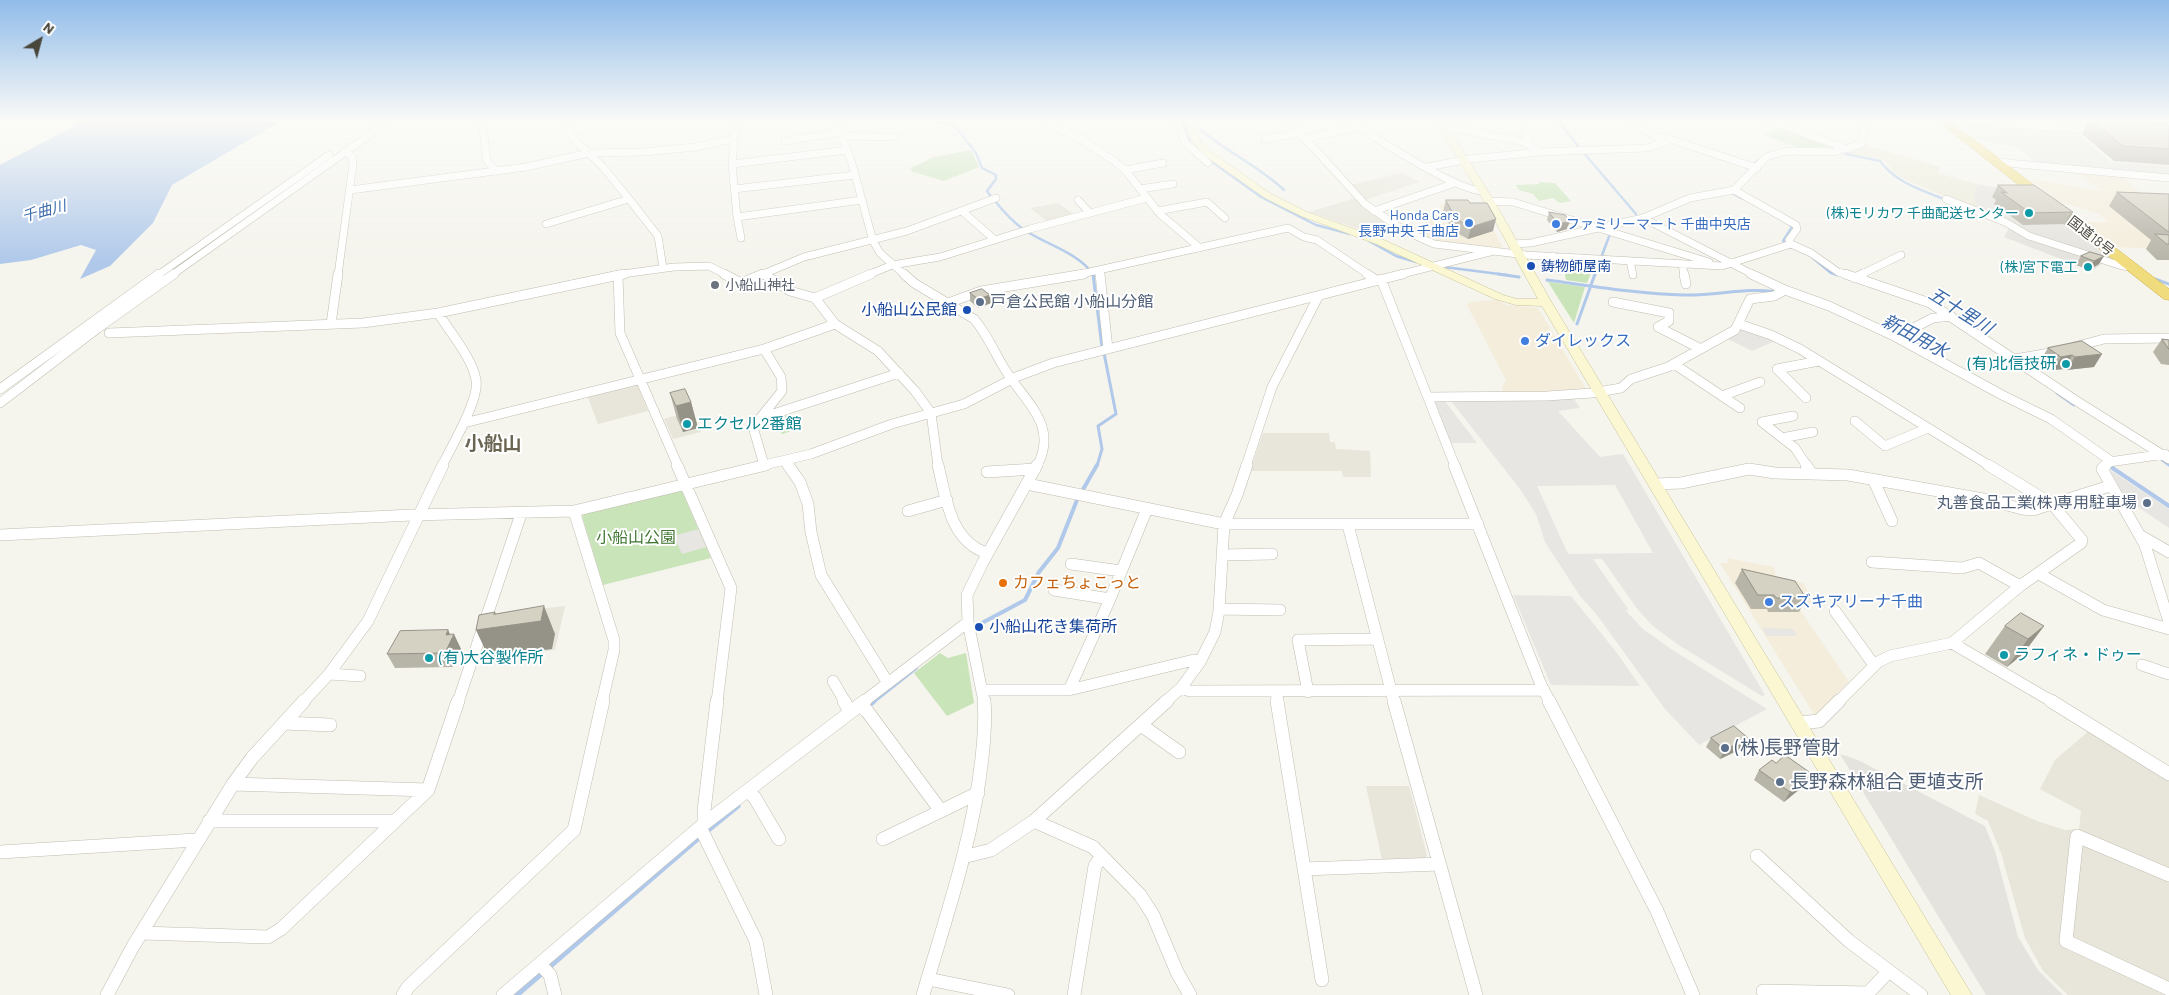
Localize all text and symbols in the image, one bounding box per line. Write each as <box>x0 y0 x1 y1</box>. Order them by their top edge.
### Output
north arrow <box>15 15 65 65</box>
text: N <box>40 18 58 37</box>
water label: 千曲川 <box>20 196 68 226</box>
place label: (株)モリカワ 千曲配送センター <box>1827 205 2019 221</box>
place label: Honda Cars 長野中央 千曲店 <box>1358 207 1459 240</box>
marker: (株)モリカワ 千曲配送センター <box>2023 207 2035 219</box>
street label: 国道18号 <box>2064 213 2118 259</box>
place label: ファミリーマート 千曲中央店 <box>1566 216 1751 232</box>
marker: Honda Cars 長野中央 千曲店 <box>1463 217 1475 229</box>
marker: ファミリーマート 千曲中央店 <box>1550 218 1562 230</box>
place label: 鋳物師屋南 <box>1541 258 1611 274</box>
place label: (株)宮下電工 <box>2001 259 2078 275</box>
marker: 鋳物師屋南 <box>1525 260 1537 272</box>
marker: (株)宮下電工 <box>2082 261 2094 273</box>
place label: 小船山神社 <box>725 277 795 293</box>
marker: 小船山神社 <box>709 279 721 291</box>
water label: 五十里川 <box>1925 283 1997 339</box>
place label: 戸倉公民館 小船山分館 <box>990 292 1153 312</box>
marker: 戸倉公民館 小船山分館 <box>974 296 986 308</box>
place label: 小船山公民館 <box>861 300 957 320</box>
marker: 小船山公民館 <box>961 304 973 316</box>
water label: 新田用水 <box>1878 310 1952 362</box>
place label: ダイレックス <box>1535 331 1631 351</box>
marker: ダイレックス <box>1519 335 1531 347</box>
place label: (有)北信技研 <box>1968 354 2056 374</box>
marker: (有)北信技研 <box>2060 358 2072 370</box>
place label: エクセル2番館 <box>697 414 802 434</box>
marker: エクセル2番館 <box>681 418 693 430</box>
district label: 小船山 <box>465 433 521 455</box>
place label: 丸善食品工業(株)専用駐車場 <box>1937 493 2137 513</box>
marker: 丸善食品工業(株)専用駐車場 <box>2141 497 2153 509</box>
park label: 小船山公園 <box>596 528 676 548</box>
place label: カフェちょこっと <box>1013 573 1141 593</box>
marker: カフェちょこっと <box>997 577 1009 589</box>
place label: スズキアリーナ千曲 <box>1779 592 1923 612</box>
marker: スズキアリーナ千曲 <box>1763 596 1775 608</box>
place label: 小船山花き集荷所 <box>989 617 1117 637</box>
marker: 小船山花き集荷所 <box>973 621 985 633</box>
place label: ラフィネ・ドゥー <box>2014 645 2142 665</box>
place label: (有)大谷製作所 <box>439 648 543 668</box>
marker: ラフィネ・ドゥー <box>1998 649 2010 661</box>
marker: (有)大谷製作所 <box>423 652 435 664</box>
place label: (株)長野管財 <box>1735 737 1840 759</box>
marker: (株)長野管財 <box>1719 742 1731 754</box>
place label: 長野森林組合 更埴支所 <box>1790 771 1984 793</box>
marker: 長野森林組合 更埴支所 <box>1774 776 1786 788</box>

